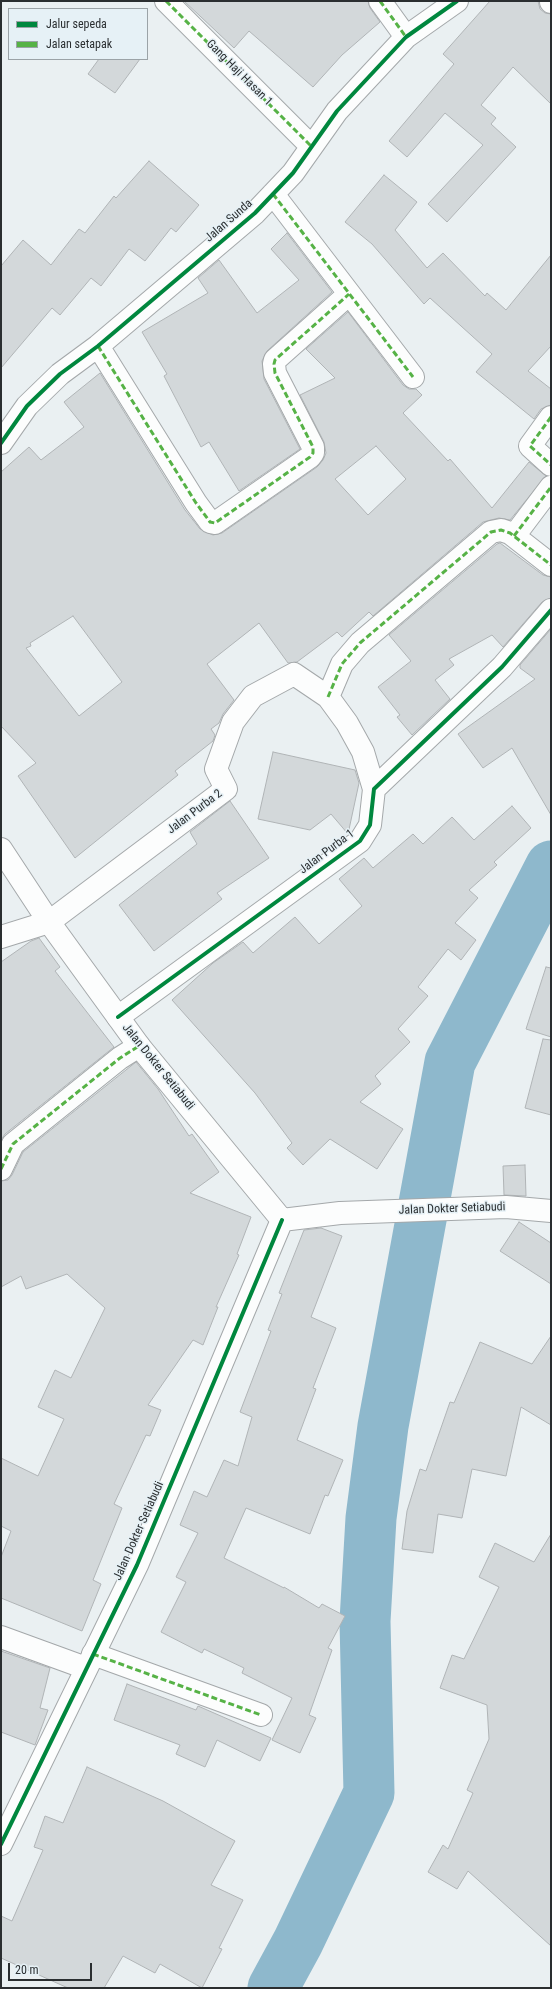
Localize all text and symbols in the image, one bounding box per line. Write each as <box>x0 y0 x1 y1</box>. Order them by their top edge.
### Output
legend <box>8 8 148 60</box>
text: Jalur sepeda <box>46 17 107 31</box>
text: Jalan setapak <box>46 37 112 51</box>
street label: Gang Haji Hasan 1 <box>203 37 275 109</box>
street label: Jalan Sunda <box>202 196 256 246</box>
street label: Jalan Purba 2 <box>165 787 225 837</box>
street label: Jalan Purba 1 <box>297 827 357 877</box>
street label: Jalan Dokter Setiabudi <box>119 1021 197 1113</box>
street label: Jalan Dokter Setiabudi <box>398 1200 506 1218</box>
street label: Jalan Dokter Setiabudi <box>111 1479 167 1583</box>
scale bar <box>10 1955 94 1981</box>
text: 20 m <box>15 1963 39 1977</box>

